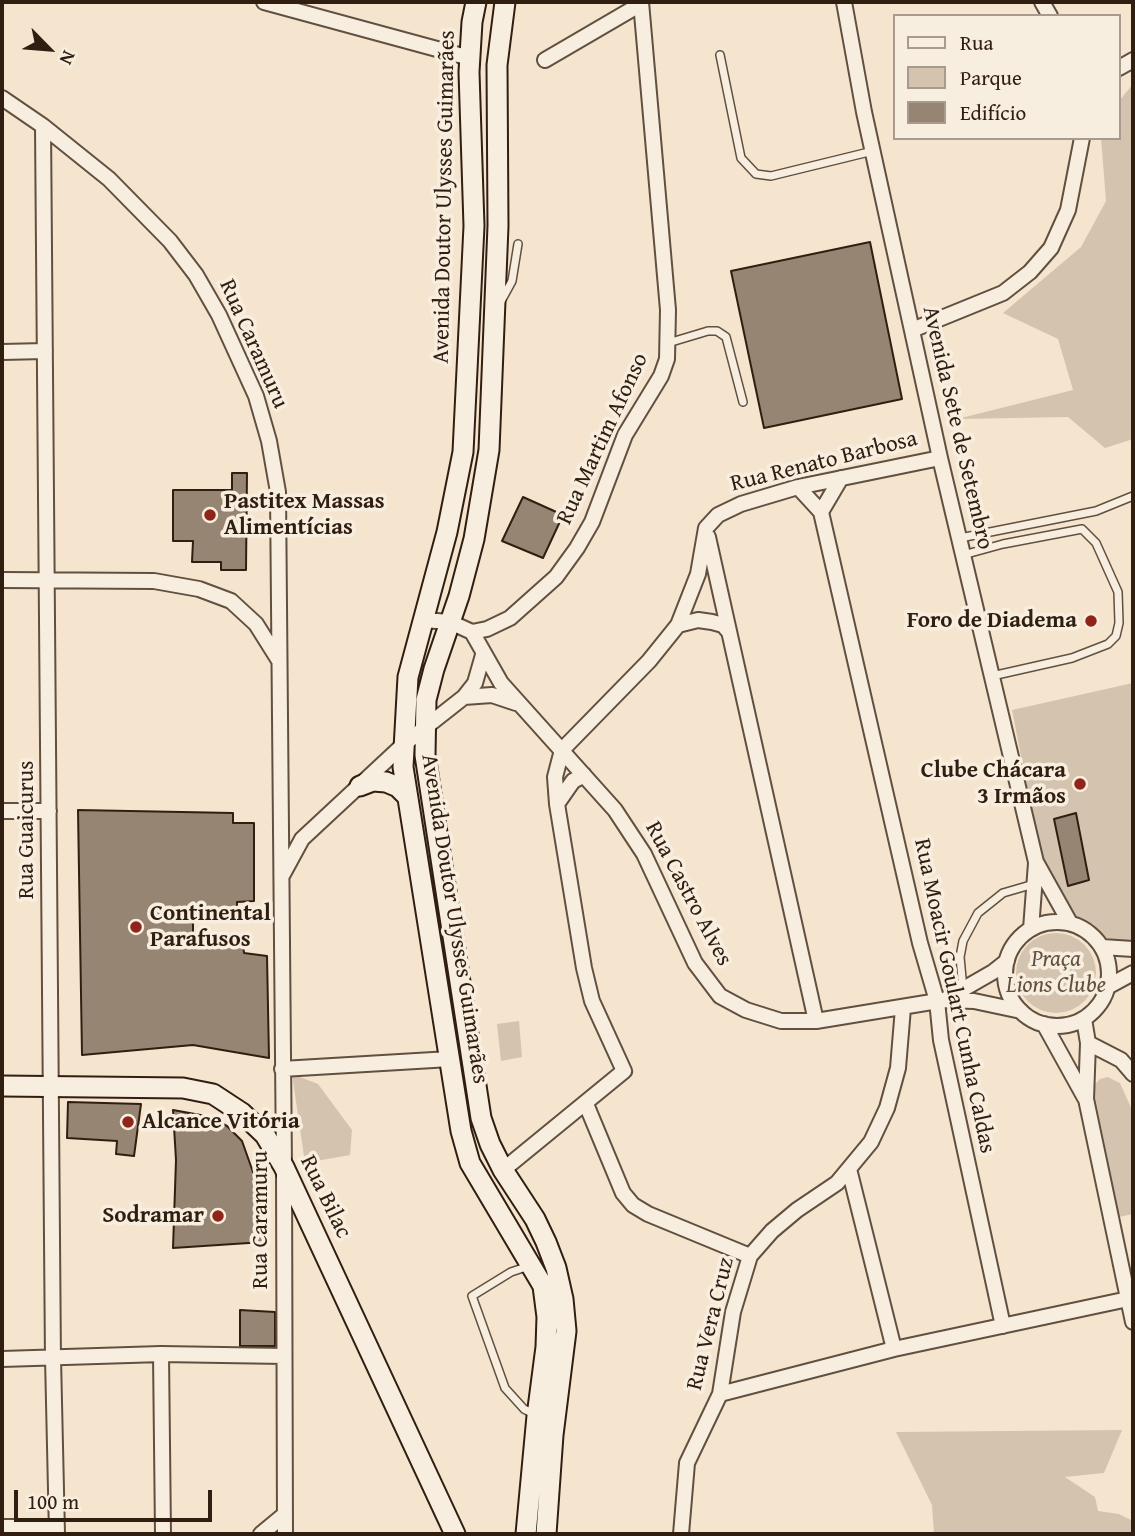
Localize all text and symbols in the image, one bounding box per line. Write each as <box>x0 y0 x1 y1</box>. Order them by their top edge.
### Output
north arrow <box>14 14 84 84</box>
legend <box>894 14 1121 140</box>
text: Rua <box>960 27 993 58</box>
street label: Avenida Doutor Ulysses Guimarães <box>428 30 462 364</box>
text: N <box>53 46 83 70</box>
text: Parque <box>960 62 1022 93</box>
text: Edifício <box>960 97 1026 128</box>
street label: Rua Caramuru <box>212 275 294 413</box>
street label: Avenida Sete de Setembro <box>916 304 998 552</box>
street label: Rua Martim Afonso <box>551 349 655 529</box>
street label: Rua Renato Barbosa <box>728 425 920 499</box>
place label: Pastitex Massas Alimentícias <box>224 488 385 542</box>
marker: Pastitex Massas Alimentícias <box>202 507 218 523</box>
place label: Foro de Diadema <box>907 607 1077 635</box>
marker: Foro de Diadema <box>1083 613 1099 629</box>
street label: Avenida Doutor Ulysses Guimarães <box>414 752 494 1086</box>
place label: Clube Chácara 3 Irmãos <box>921 757 1066 811</box>
street label: Rua Guaicurus <box>13 761 41 899</box>
marker: Clube Chácara 3 Irmãos <box>1072 776 1088 792</box>
street label: Rua Castro Alves <box>638 817 738 971</box>
street label: Rua Moacir Goulart Cunha Caldas <box>907 836 1001 1156</box>
place label: Continental Parafusos <box>150 900 271 954</box>
marker: Continental Parafusos <box>128 919 144 935</box>
park label: Praça Lions Clube <box>1006 946 1106 1000</box>
place label: Alcance Vitória <box>142 1108 300 1136</box>
marker: Alcance Vitória <box>120 1114 136 1130</box>
street label: Rua Caramuru <box>247 1151 275 1289</box>
street label: Rua Bilac <box>293 1151 357 1243</box>
place label: Sodramar <box>102 1202 204 1230</box>
marker: Sodramar <box>210 1208 226 1224</box>
street label: Rua Vera Cruz <box>681 1255 741 1393</box>
scale bar <box>18 1476 215 1520</box>
text: 100 m <box>27 1486 79 1517</box>

